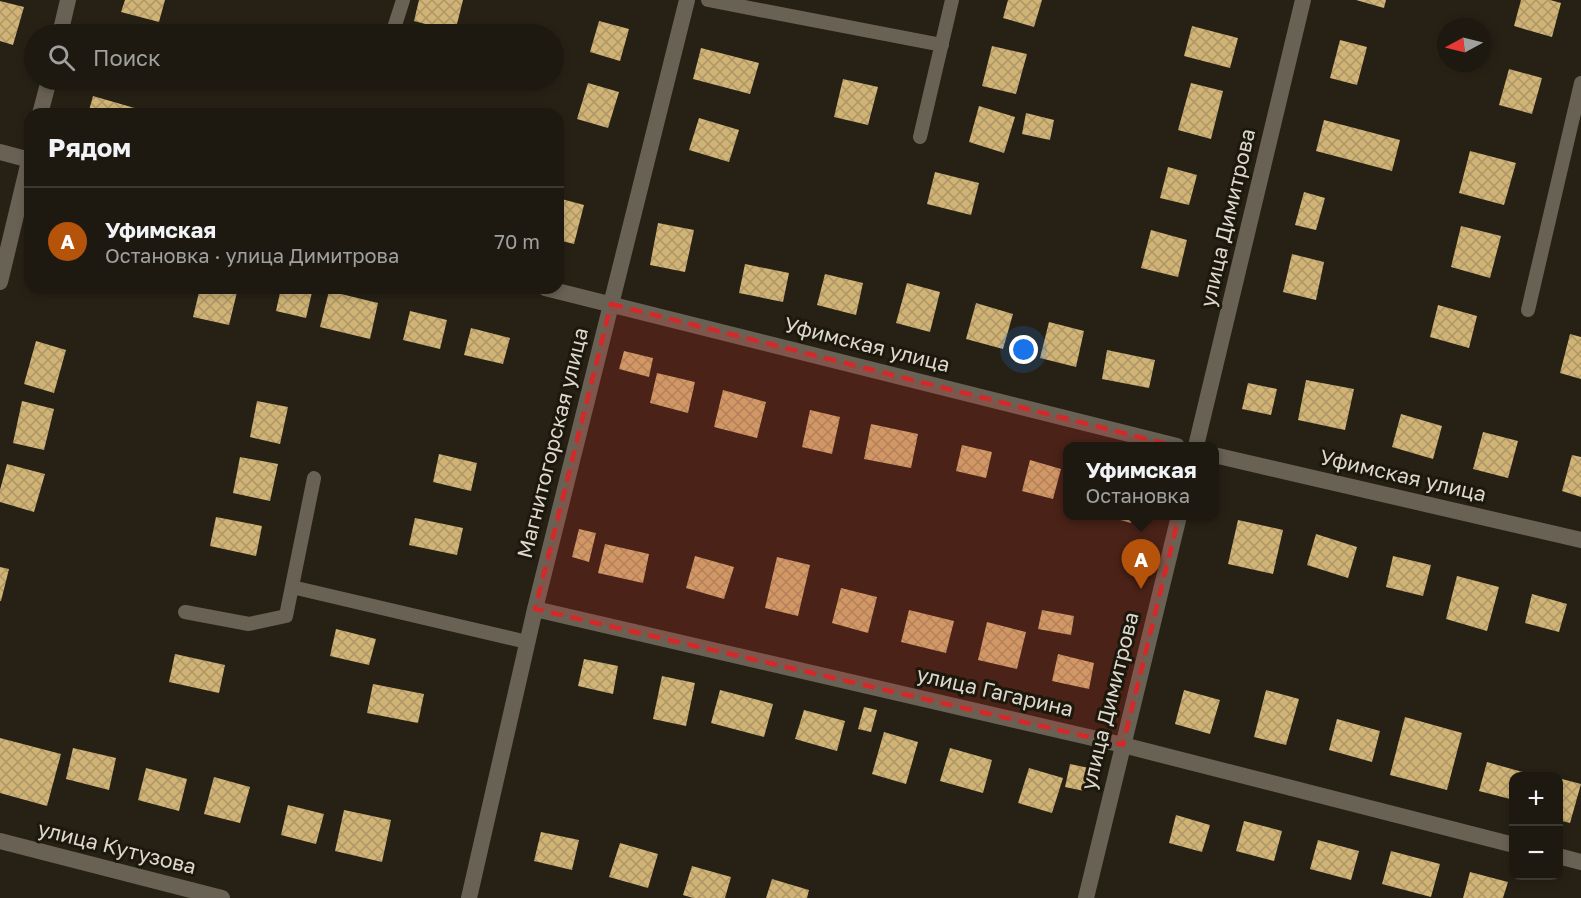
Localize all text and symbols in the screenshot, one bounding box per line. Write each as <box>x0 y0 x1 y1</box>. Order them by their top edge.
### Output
north arrow <box>1437 18 1491 72</box>
search box <box>24 24 564 90</box>
icon: search <box>45 41 78 74</box>
text: Поиск <box>93 44 161 71</box>
street label: улица Димитрова <box>1194 126 1260 310</box>
text: Рядом <box>48 132 131 163</box>
text: Уфимская <box>105 216 216 243</box>
text: A <box>60 229 75 253</box>
text: 70 m <box>494 229 540 253</box>
text: Остановка · улица Димитрова <box>105 243 399 267</box>
street label: Уфимская улица <box>782 311 953 377</box>
street label: Магнитогорская улица <box>511 325 593 561</box>
your location <box>1009 335 1038 364</box>
popup <box>1063 442 1219 520</box>
street label: Уфимская улица <box>1317 443 1489 507</box>
text: Уфимская <box>1085 456 1197 483</box>
text: Остановка <box>1085 483 1190 507</box>
pin: A <box>1122 540 1160 589</box>
street label: улица Димитрова <box>1074 609 1144 792</box>
street label: улица Гагарина <box>914 660 1076 722</box>
map controls <box>1509 772 1563 880</box>
button: + <box>1509 772 1563 826</box>
street label: улица Кутузова <box>35 815 199 879</box>
button: − <box>1509 826 1563 880</box>

